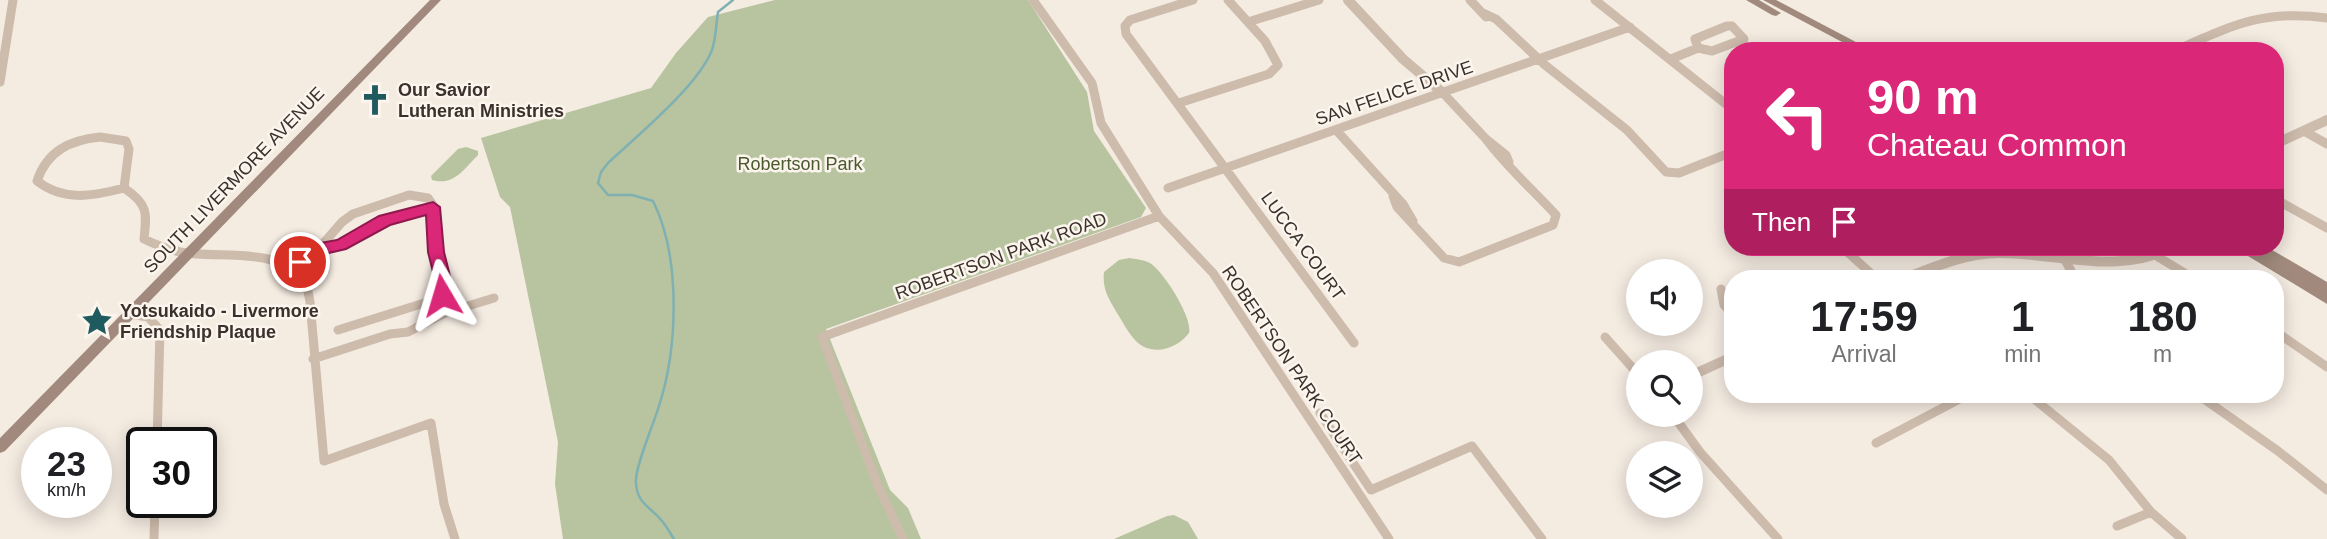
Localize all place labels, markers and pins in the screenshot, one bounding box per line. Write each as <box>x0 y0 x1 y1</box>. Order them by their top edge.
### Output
place label: Our Savior Lutheran Ministries <box>398 80 564 121</box>
church icon: Our Savior Lutheran Ministries <box>358 83 392 117</box>
pin <box>270 232 330 292</box>
place label: Yotsukaido - Livermore Friendship Plaque <box>120 301 319 342</box>
place icon: Yotsukaido - Livermore Friendship Plaque <box>80 304 114 338</box>

